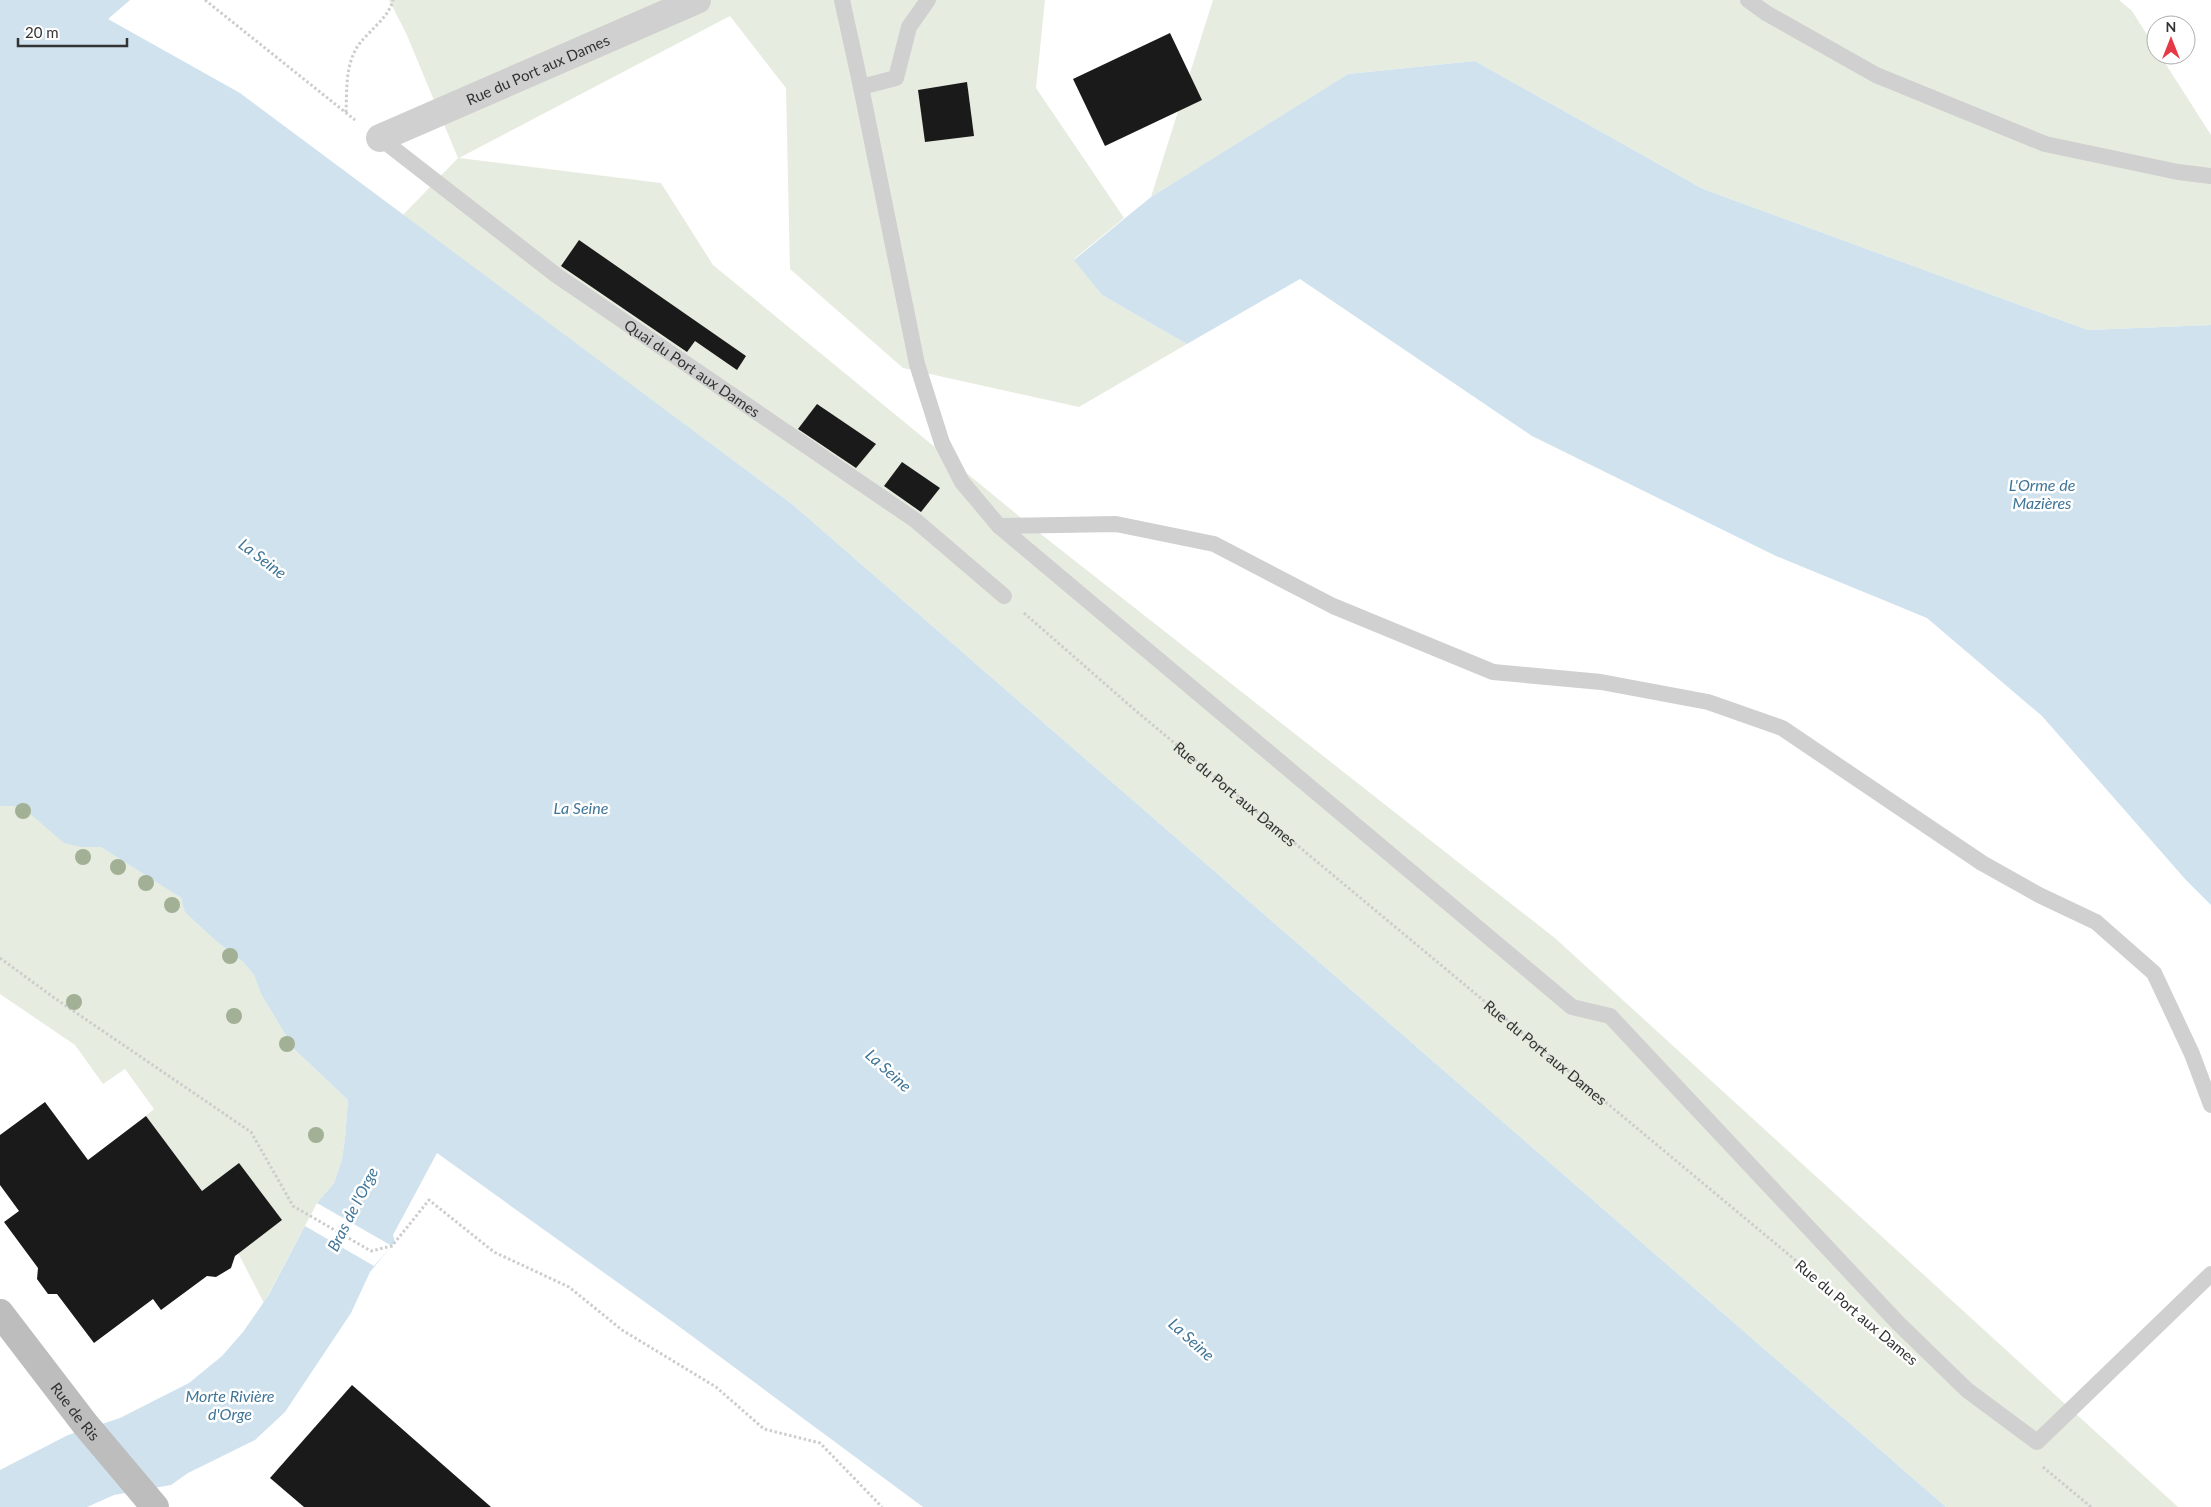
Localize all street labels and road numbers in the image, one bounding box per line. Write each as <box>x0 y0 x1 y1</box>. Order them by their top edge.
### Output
street label: Rue du Port aux Dames <box>463 30 612 108</box>
street label: Quai du Port aux Dames <box>621 315 764 421</box>
street label: Rue du Port aux Dames <box>1170 737 1300 850</box>
street label: Rue du Port aux Dames <box>1481 996 1611 1109</box>
street label: Rue du Port aux Dames <box>1792 1256 1922 1368</box>
street label: Rue de Ris <box>47 1379 104 1444</box>

